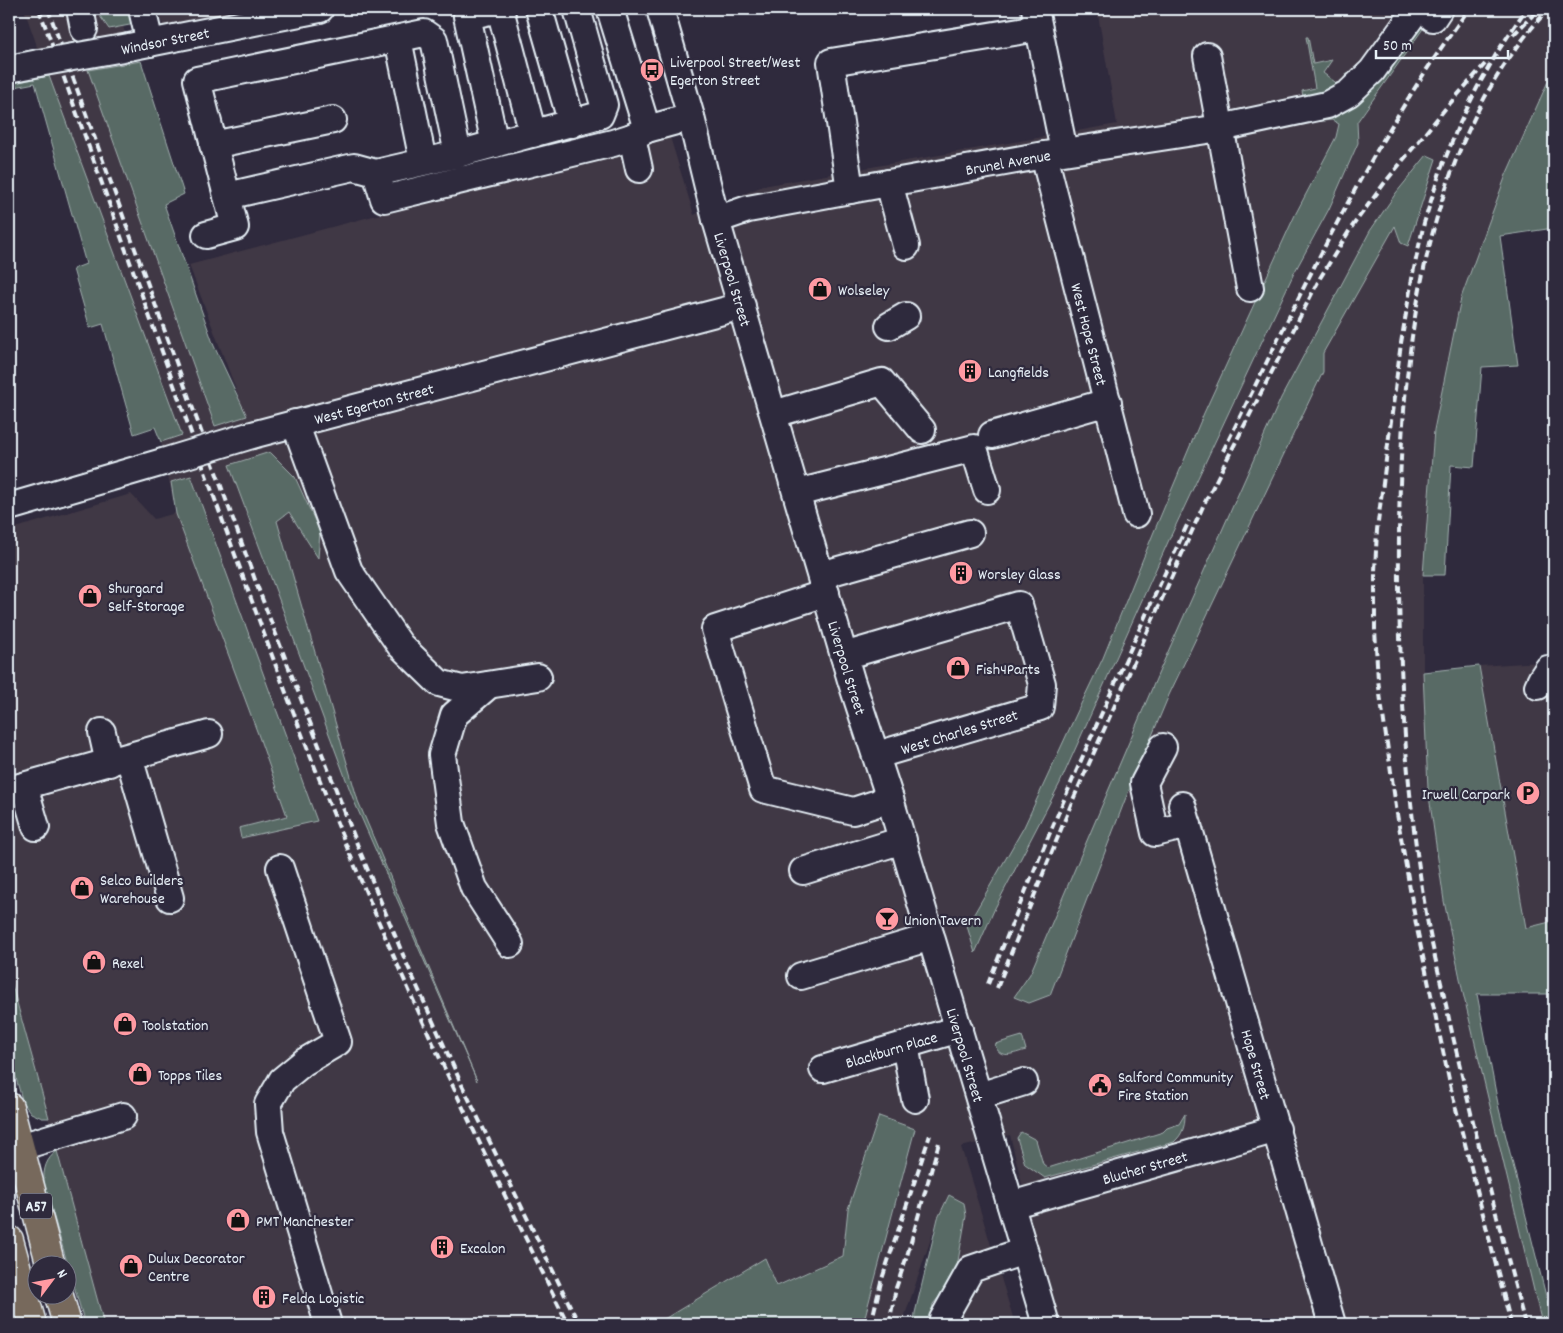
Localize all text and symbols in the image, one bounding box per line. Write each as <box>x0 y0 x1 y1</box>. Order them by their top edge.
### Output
street label: Windsor Street <box>119 23 212 62</box>
scale bar <box>1376 28 1508 60</box>
text: 50 m <box>1383 36 1412 58</box>
place label: Liverpool Street/West Egerton Street <box>670 52 801 93</box>
bus stop icon: Liverpool Street/West Egerton Street <box>639 57 665 83</box>
street label: Brunel Avenue <box>964 145 1052 183</box>
street label: Liverpool Street <box>706 230 756 330</box>
shop icon: Wolseley <box>807 276 833 302</box>
place label: Wolseley <box>838 280 890 303</box>
street label: West Hope Street <box>1063 281 1112 389</box>
building icon: Langfields <box>957 358 983 384</box>
place label: Langfields <box>988 362 1049 385</box>
street label: West Egerton Street <box>312 379 437 432</box>
building icon: Worsley Glass <box>948 560 974 586</box>
place label: Worsley Glass <box>978 564 1061 587</box>
place label: Shurgard Self-Storage <box>108 578 185 619</box>
shop icon: Shurgard Self-Storage <box>77 583 103 609</box>
street label: Liverpool Street <box>820 619 871 719</box>
shop icon: Fish4Parts <box>945 655 971 681</box>
place label: Fish4Parts <box>976 659 1040 682</box>
street label: West Charles Street <box>898 705 1021 762</box>
parking icon: Irwell Carpark <box>1515 780 1541 806</box>
place label: Irwell Carpark <box>1422 784 1510 807</box>
place label: Selco Builders Warehouse <box>100 870 184 911</box>
shop icon: Selco Builders Warehouse <box>69 875 95 901</box>
bar icon: Union Tavern <box>874 906 900 932</box>
place label: Union Tavern <box>904 910 981 933</box>
shop icon: Rexel <box>81 949 107 975</box>
place label: Rexel <box>112 953 144 976</box>
street label: Liverpool Street <box>939 1006 989 1106</box>
shop icon: Toolstation <box>112 1011 138 1037</box>
place label: Toolstation <box>142 1015 209 1038</box>
street label: Blackburn Place <box>843 1027 941 1076</box>
street label: Hope Street <box>1233 1027 1276 1103</box>
shop icon: Topps Tiles <box>127 1061 153 1087</box>
place label: Topps Tiles <box>158 1065 222 1088</box>
place label: Salford Community Fire Station <box>1118 1067 1233 1108</box>
public building icon: Salford Community Fire Station <box>1087 1072 1113 1098</box>
street label: Blucher Street <box>1100 1146 1191 1192</box>
road number: A57 <box>20 1194 52 1218</box>
shop icon: PMT Manchester <box>225 1207 251 1233</box>
place label: PMT Manchester <box>256 1211 353 1234</box>
building icon: Excalon <box>429 1234 455 1260</box>
place label: Excalon <box>460 1238 505 1261</box>
place label: Dulux Decorator Centre <box>148 1248 245 1289</box>
shop icon: Dulux Decorator Centre <box>118 1253 144 1279</box>
north arrow <box>28 1256 78 1306</box>
text: N <box>51 1266 72 1282</box>
building icon: Felda Logistic <box>251 1284 277 1310</box>
place label: Felda Logistic <box>282 1288 364 1311</box>

